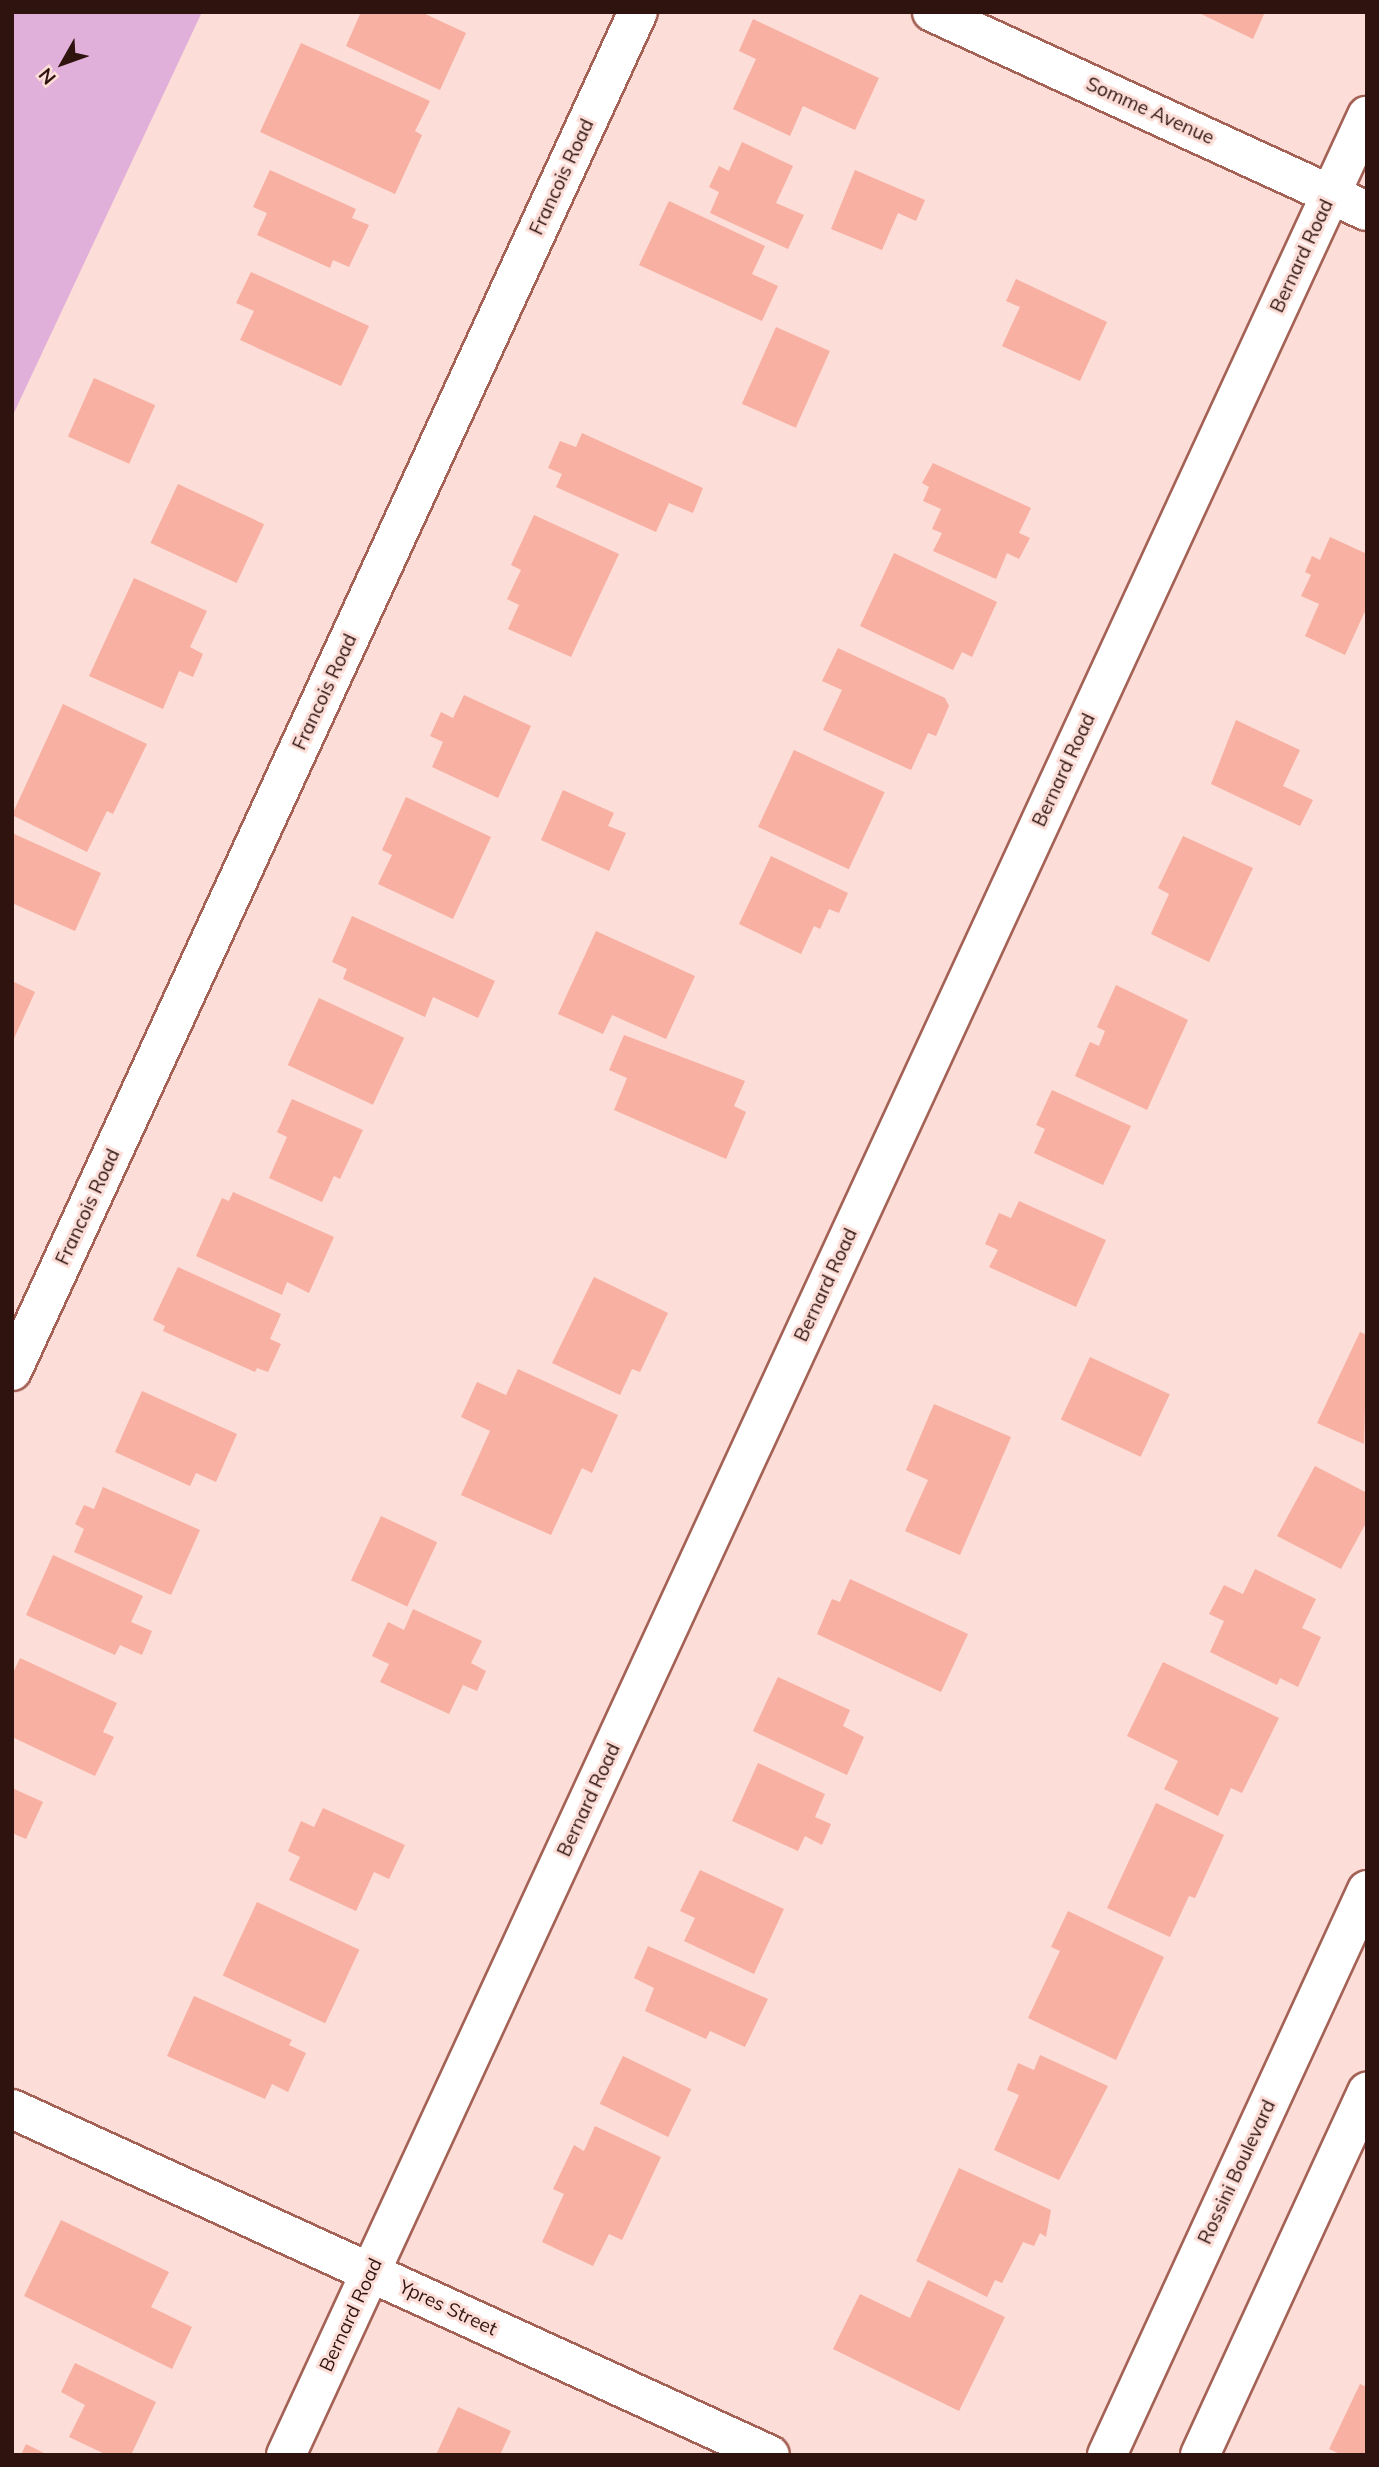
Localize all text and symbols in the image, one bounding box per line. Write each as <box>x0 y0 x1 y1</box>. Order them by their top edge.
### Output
north arrow <box>28 28 98 98</box>
text: N <box>33 63 61 90</box>
street label: Somme Avenue <box>1083 73 1217 149</box>
street label: Francois Road <box>525 115 599 239</box>
street label: Bernard Road <box>1266 196 1338 316</box>
street label: Francois Road <box>288 630 362 754</box>
street label: Bernard Road <box>1028 710 1100 830</box>
street label: Francois Road <box>51 1145 125 1269</box>
street label: Bernard Road <box>790 1225 862 1345</box>
street label: Bernard Road <box>553 1740 625 1860</box>
street label: Rossini Boulevard <box>1194 2096 1280 2248</box>
street label: Bernard Road <box>315 2255 387 2375</box>
street label: Ypres Street <box>395 2275 501 2341</box>

